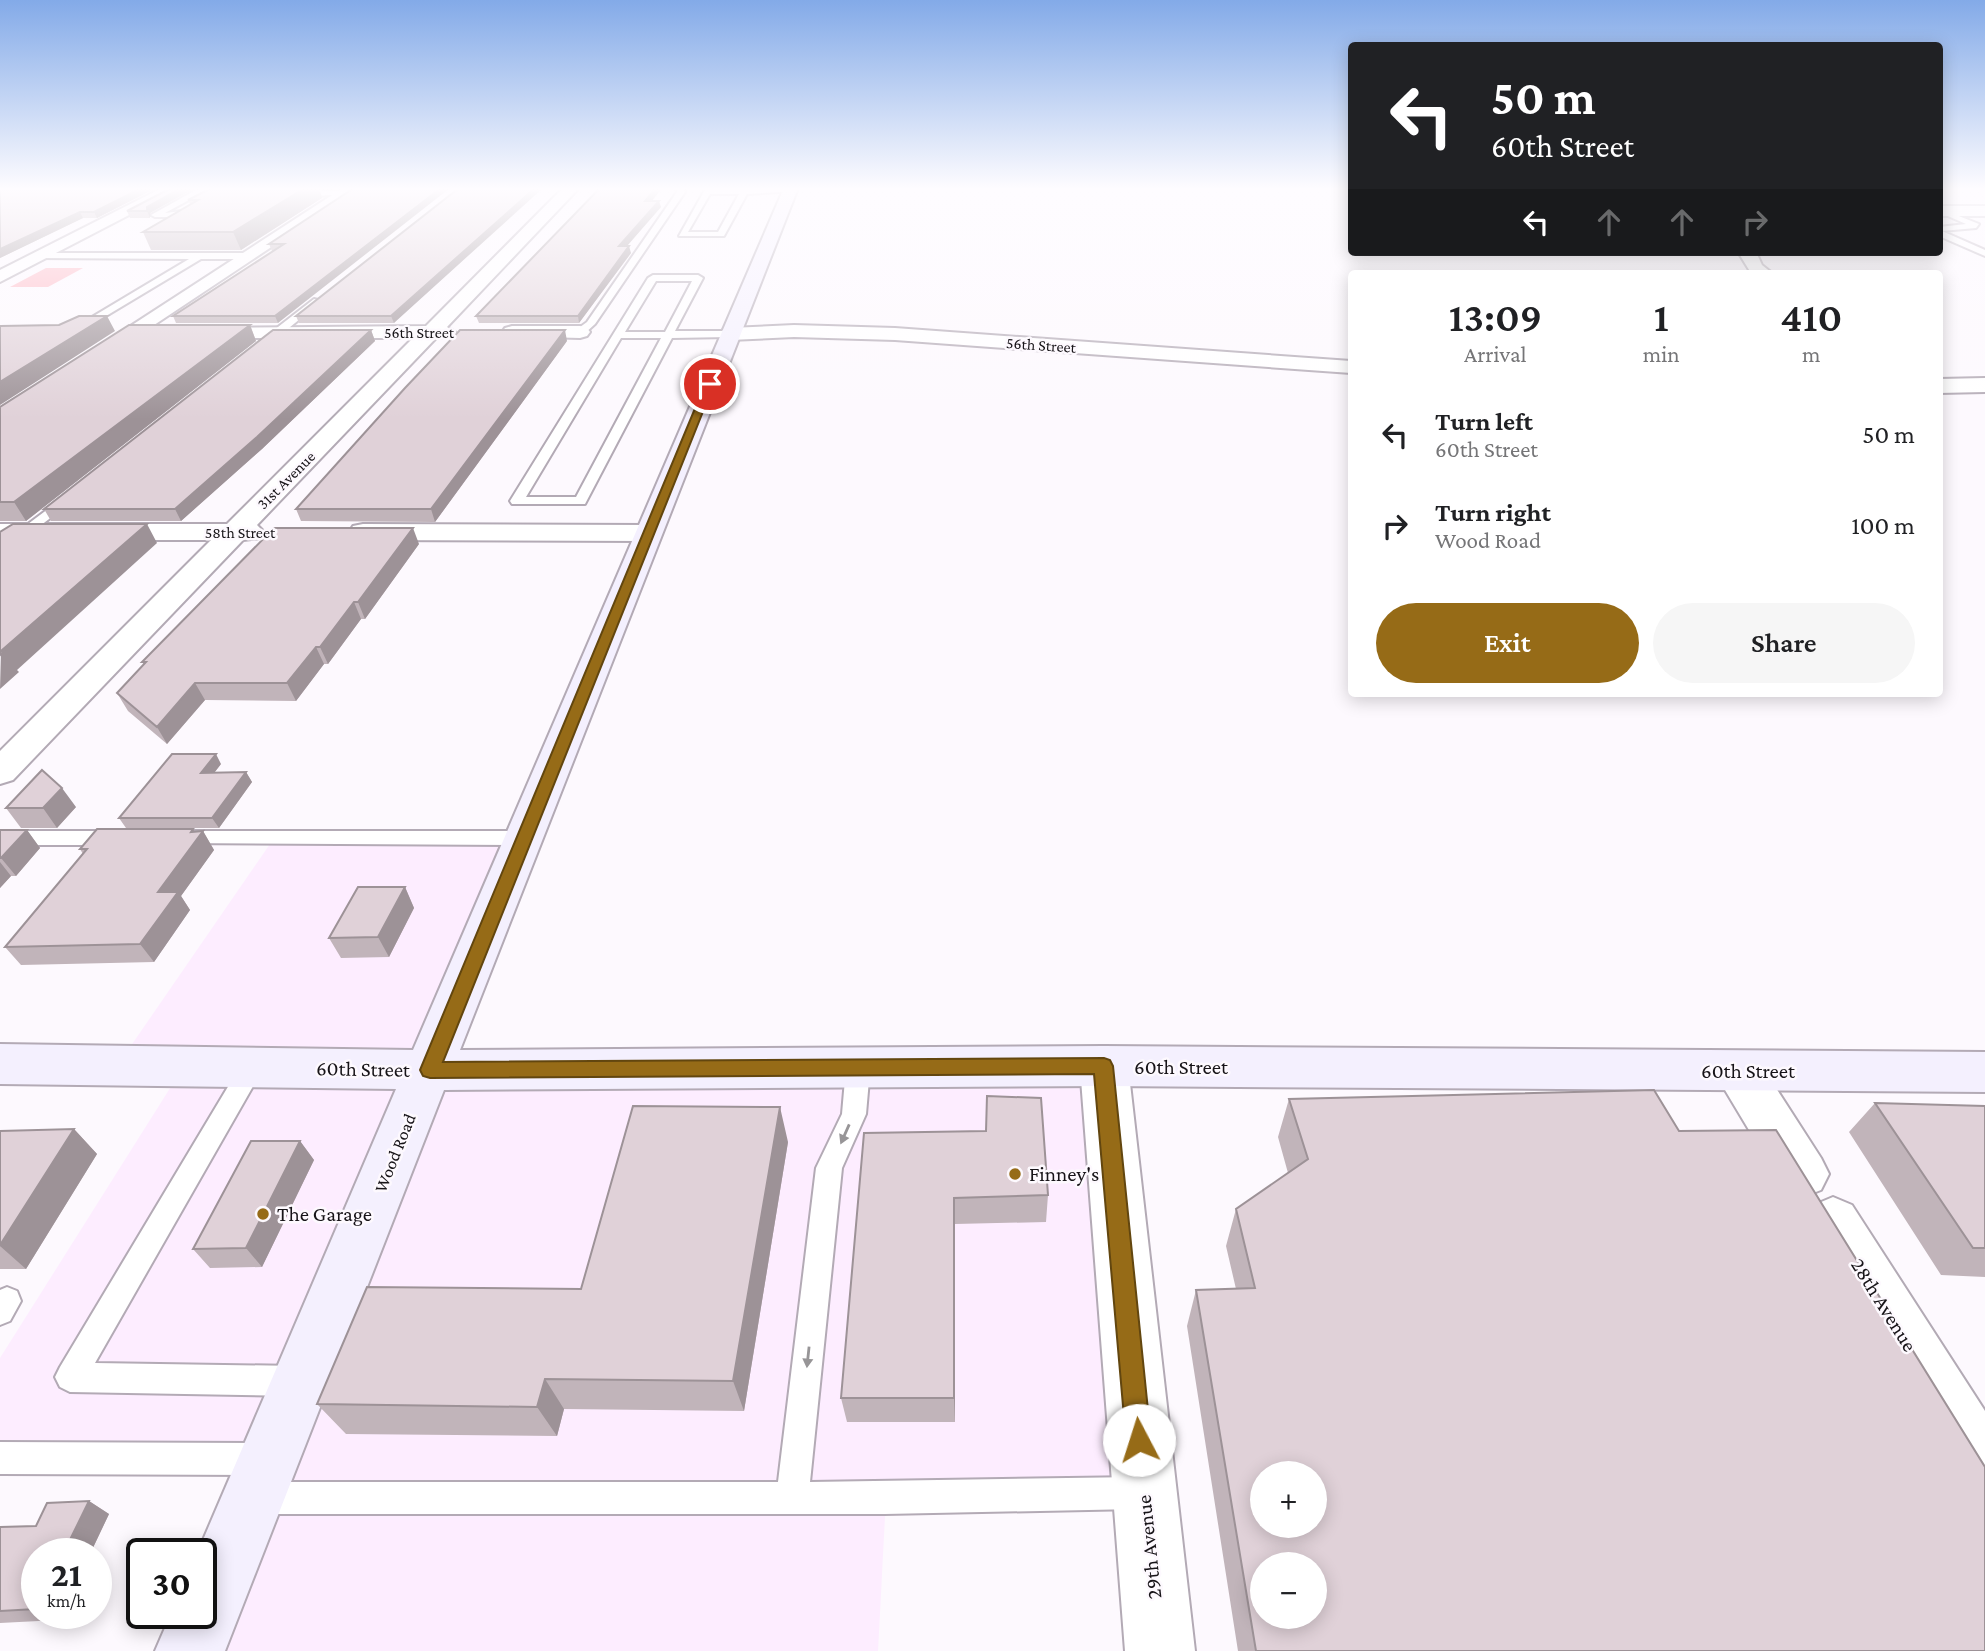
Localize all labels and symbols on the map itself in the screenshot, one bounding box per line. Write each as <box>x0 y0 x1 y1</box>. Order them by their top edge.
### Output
street label: 56th Street <box>384 324 455 341</box>
street label: 56th Street <box>1006 334 1077 356</box>
pin <box>680 354 740 414</box>
street label: 31st Avenue <box>254 448 318 512</box>
street label: 58th Street <box>205 524 276 541</box>
street label: 60th Street <box>1134 1055 1229 1079</box>
street label: 60th Street <box>316 1056 411 1082</box>
street label: 60th Street <box>1701 1059 1796 1083</box>
street label: Wood Road <box>370 1110 420 1195</box>
one-way arrow <box>839 1123 850 1144</box>
place label: Finney's <box>1029 1162 1099 1186</box>
marker: Finney's <box>1007 1166 1023 1182</box>
place label: The Garage <box>277 1202 372 1226</box>
marker: The Garage <box>255 1206 271 1222</box>
street label: 28th Avenue <box>1846 1254 1922 1356</box>
one-way arrow <box>802 1346 813 1368</box>
position arrow <box>1102 1403 1176 1477</box>
street label: 29th Avenue <box>1132 1494 1166 1600</box>
speed limit sign: 30 <box>126 1538 217 1629</box>

